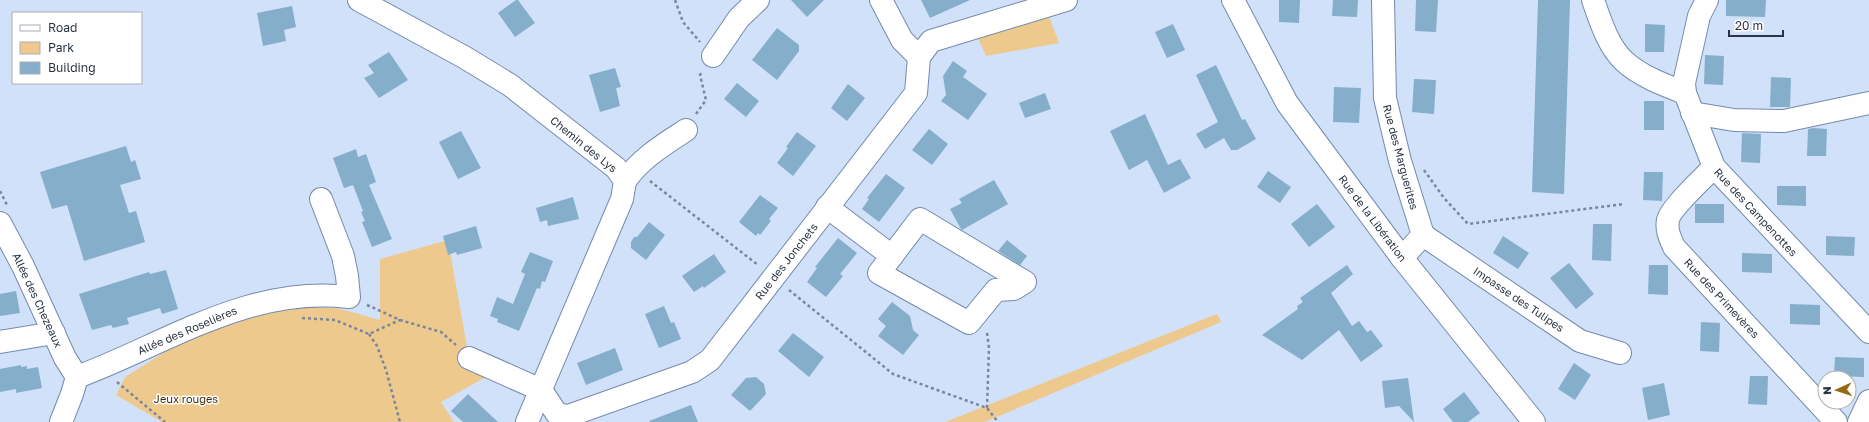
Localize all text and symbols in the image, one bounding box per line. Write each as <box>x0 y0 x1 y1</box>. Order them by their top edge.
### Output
legend <box>12 12 142 84</box>
scale bar <box>1729 12 1783 38</box>
text: 20 m <box>1735 18 1763 33</box>
text: Road <box>48 20 77 35</box>
text: Park <box>48 40 74 55</box>
text: Building <box>48 60 96 75</box>
street label: Rue des Marguerites <box>1381 103 1421 211</box>
street label: Chemin des Lys <box>548 113 620 175</box>
street label: Rue des Campenottes <box>1712 165 1800 259</box>
street label: Rue de la Libération <box>1336 172 1410 264</box>
street label: Rue des Jonchets <box>752 220 820 302</box>
street label: Allée des Chezeaux <box>10 251 66 349</box>
street label: Rue des Primevères <box>1682 256 1762 341</box>
street label: Impasse des Tulipes <box>1471 264 1567 334</box>
street label: Allée des Roselières <box>135 303 239 357</box>
north arrow <box>1817 370 1857 410</box>
text: N <box>1820 386 1833 395</box>
park label: Jeux rouges <box>154 392 218 405</box>

